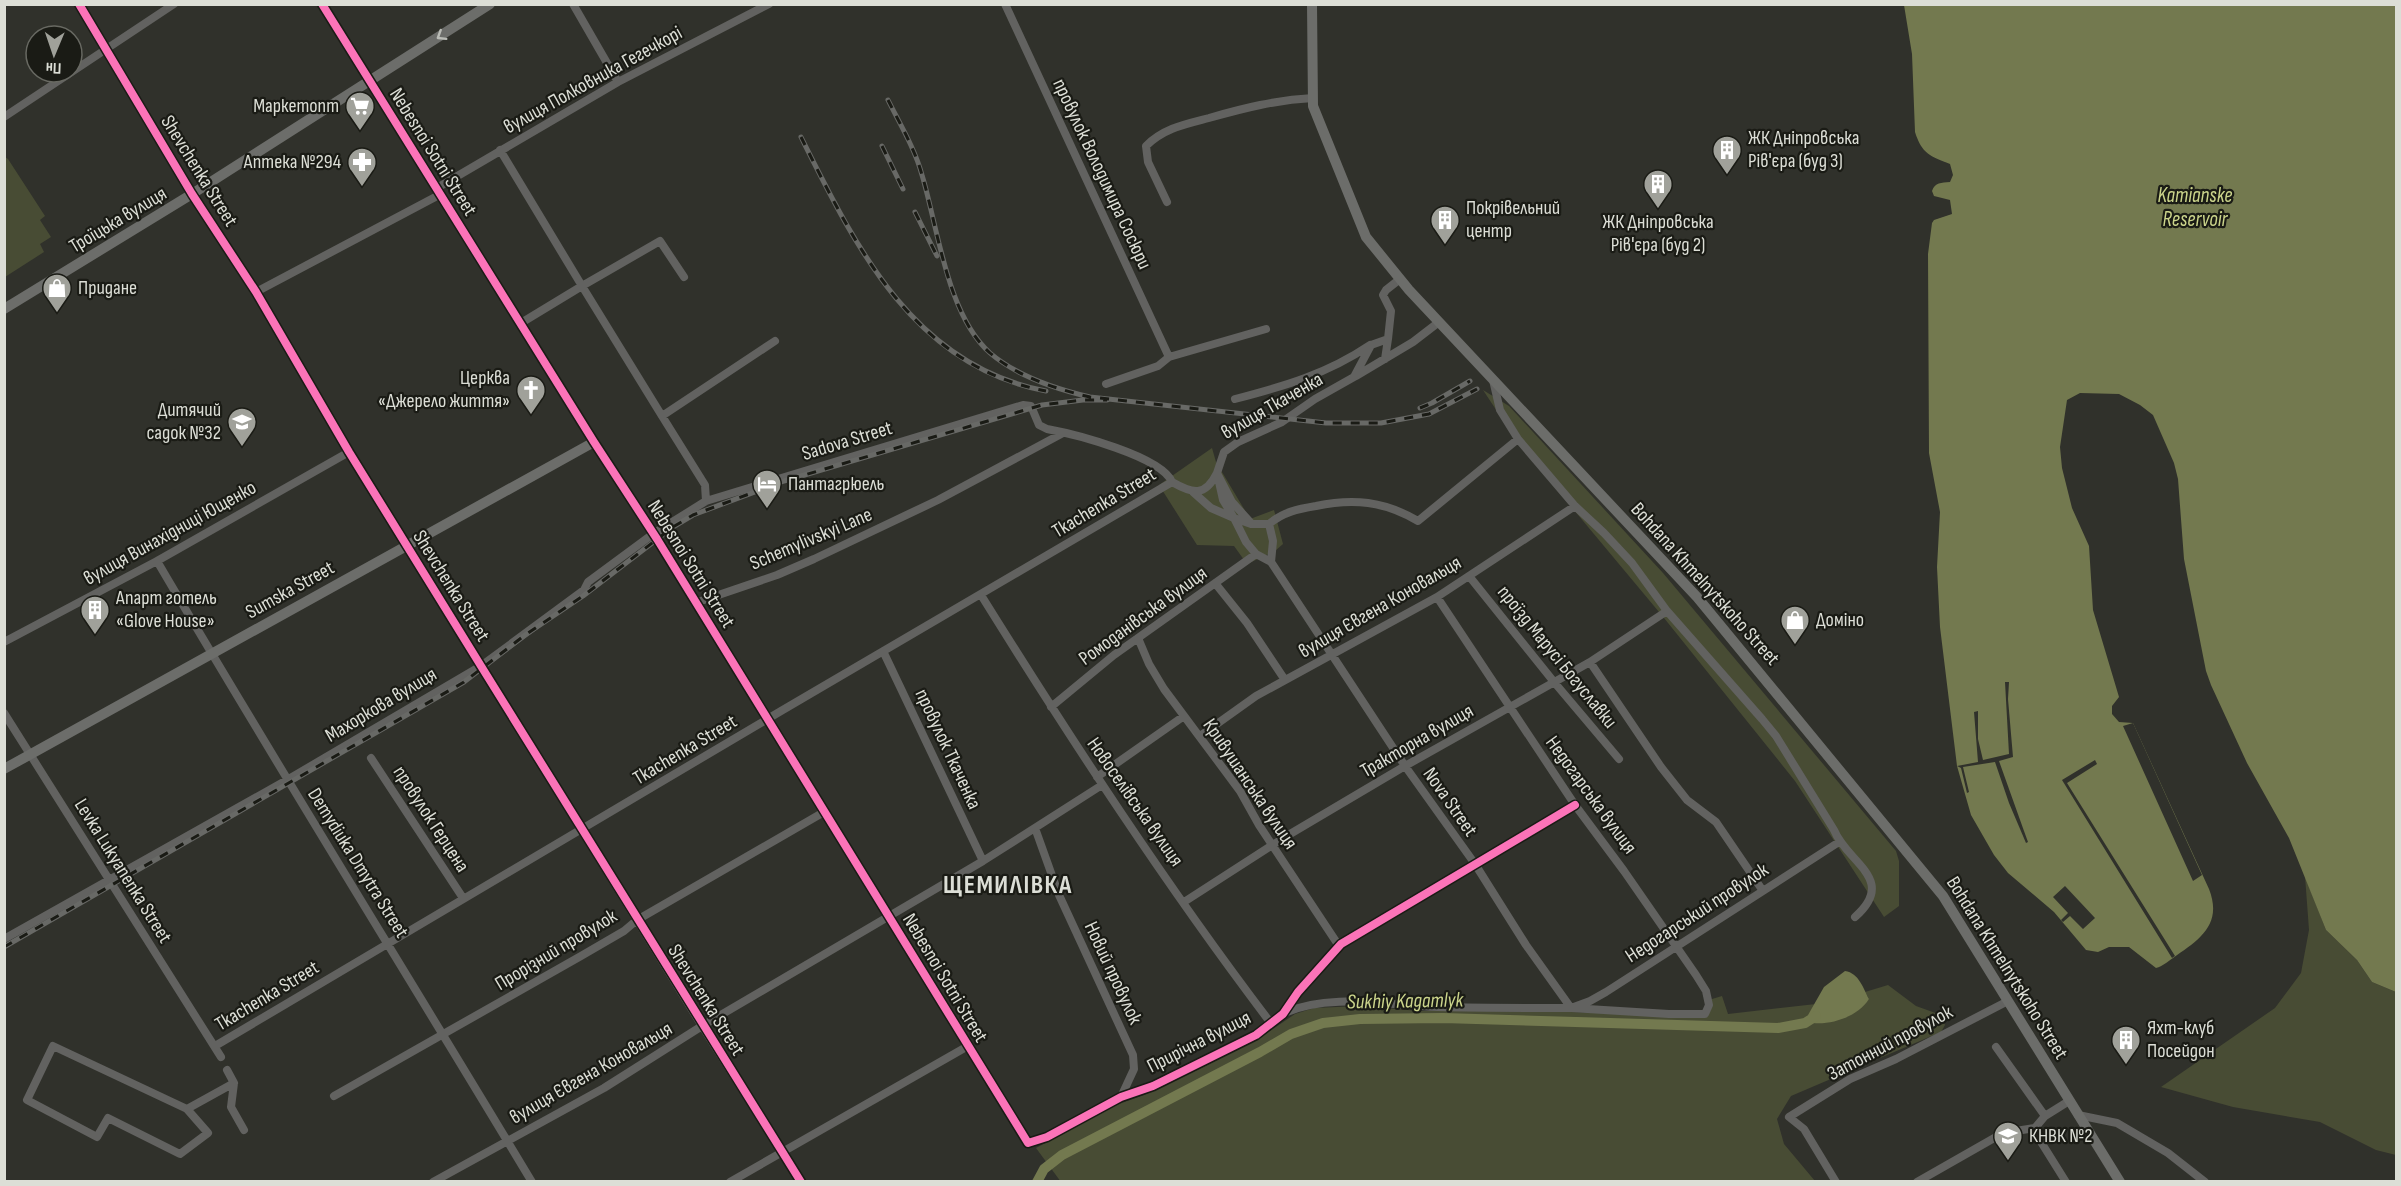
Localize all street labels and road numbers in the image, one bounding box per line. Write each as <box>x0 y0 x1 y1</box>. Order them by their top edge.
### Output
street label: вулиця Полковника Гегечкорі <box>500 21 686 139</box>
street label: провулок Володимира Сосюри <box>1047 75 1157 273</box>
street label: Nebesnoi Sotni Street <box>384 84 482 220</box>
street label: Shevchenka Street <box>155 111 243 231</box>
street label: Троїцька вулиця <box>65 182 171 258</box>
street label: вулиця Ткаченка <box>1217 367 1327 445</box>
street label: Sadova Street <box>799 416 895 466</box>
street label: Tkachenka Street <box>1048 463 1160 543</box>
street label: вулиця Винахідниці Ющенко <box>79 476 261 590</box>
street label: Nebesnoi Sotni Street <box>642 496 740 632</box>
street label: Bohdana Khmelnytskoho Street <box>1626 498 1784 670</box>
street label: Schemylivskyi Lane <box>746 502 876 576</box>
street label: Shevchenka Street <box>407 526 495 646</box>
street label: вулиця Євгена Коновальця <box>1294 551 1466 663</box>
street label: Sumska Street <box>241 556 339 624</box>
street label: Ромоданівська вулиця <box>1074 561 1212 671</box>
street label: проїзд Марусі Богуславки <box>1492 581 1622 733</box>
street label: Махоркова вулиця <box>321 662 441 748</box>
street label: провулок Ткаченка <box>910 685 986 813</box>
street label: Тракторна вулиця <box>1356 699 1478 783</box>
street label: Tkachenka Street <box>629 710 741 790</box>
street label: Кривушанська вулиця <box>1198 714 1302 854</box>
street label: Недогарська вулиця <box>1540 731 1642 859</box>
street label: Новоселівська вулиця <box>1082 733 1188 871</box>
street label: провулок Герцена <box>388 761 474 877</box>
street label: Nova Street <box>1418 763 1482 841</box>
street label: Demydiuka Dmytra Street <box>302 784 414 942</box>
street label: Levka Lukyanenka Street <box>69 794 177 948</box>
street label: Недогарський провулок <box>1621 858 1773 968</box>
street label: Bohdana Khmelnytskoho Street <box>1941 872 2073 1064</box>
street label: Прорізний провулок <box>491 904 622 996</box>
street label: Nebesnoi Sotni Street <box>897 909 993 1047</box>
street label: Новий провулок <box>1079 918 1147 1029</box>
street label: Shevchenka Street <box>662 940 750 1060</box>
street label: Tkachenka Street <box>211 956 323 1036</box>
street label: Затонний провулок <box>1823 1000 1957 1086</box>
street label: Прирічна вулиця <box>1143 1006 1255 1078</box>
street label: вулиця Євгена Коновальця <box>505 1017 677 1129</box>

